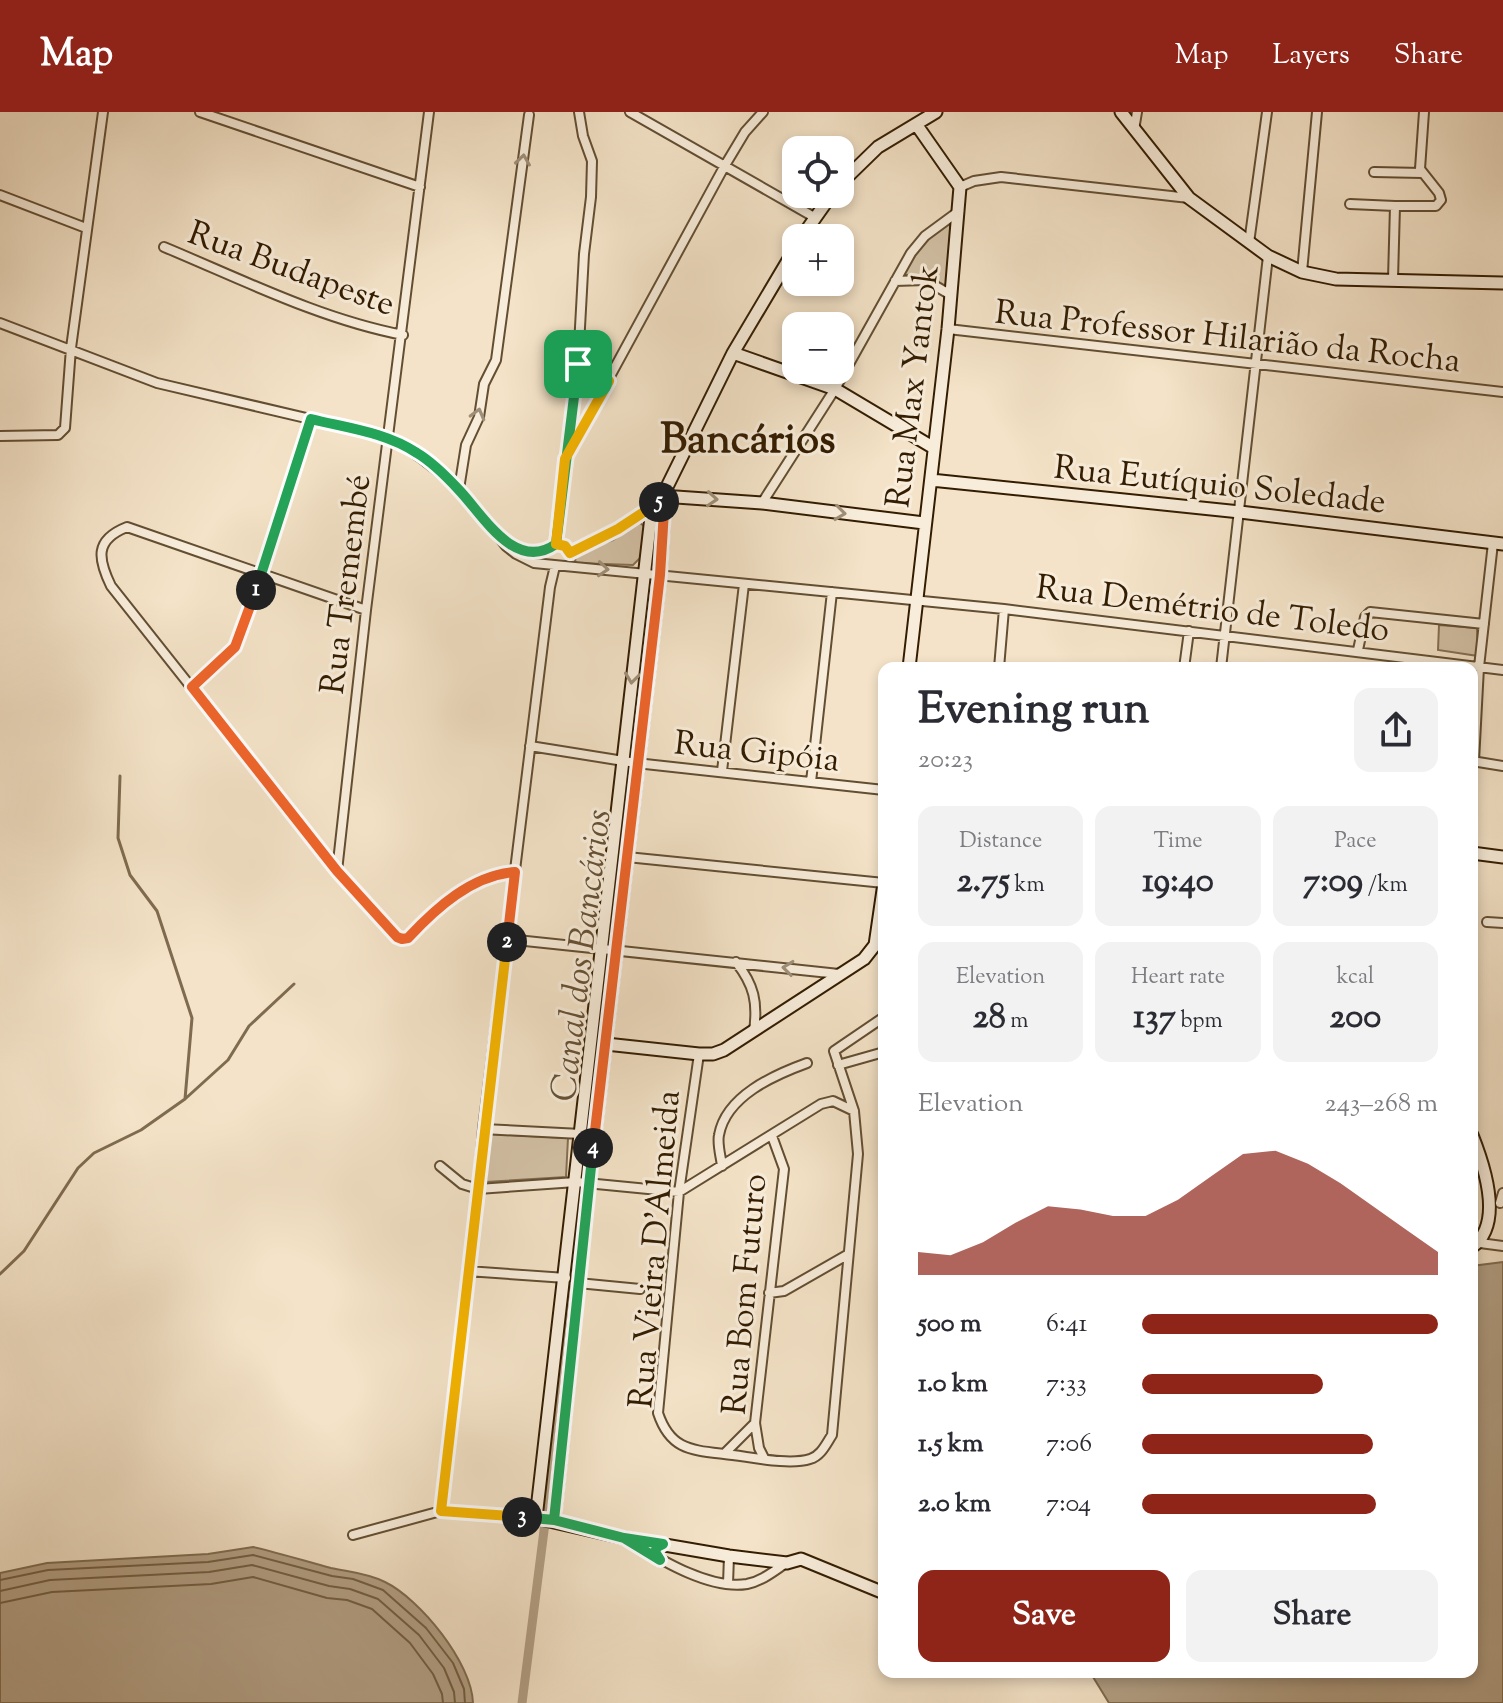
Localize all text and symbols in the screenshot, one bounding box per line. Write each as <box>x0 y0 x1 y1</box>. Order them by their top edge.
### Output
text: Map <box>40 29 113 83</box>
text: Map <box>1175 36 1228 76</box>
text: Layers <box>1272 36 1350 76</box>
text: Share <box>1394 36 1463 76</box>
map controls <box>782 136 854 384</box>
button: locate <box>782 136 854 208</box>
one-way arrow <box>514 153 531 167</box>
street label: Rua Budapeste <box>180 210 401 330</box>
button: + <box>782 224 854 296</box>
street label: Rua Max Yantok <box>875 262 954 511</box>
street label: Rua Professor Hilarião da Rocha <box>992 290 1463 387</box>
button: − <box>782 312 854 384</box>
pin <box>544 330 612 398</box>
icon: arrive <box>556 342 600 386</box>
one-way arrow <box>468 408 485 422</box>
district label: Bancários <box>661 412 835 472</box>
street label: Rua Eutíquio Soledade <box>1051 445 1388 528</box>
street label: Rua Tremembé <box>310 472 385 697</box>
pin: 5 <box>639 482 679 522</box>
text: 5 <box>655 486 663 518</box>
one-way arrow <box>706 490 719 507</box>
one-way arrow <box>834 504 847 521</box>
one-way arrow <box>597 560 610 577</box>
street label: Rua Demétrio de Toledo <box>1033 564 1392 656</box>
pin: 1 <box>236 570 276 610</box>
text: 1 <box>252 574 260 606</box>
one-way arrow <box>623 672 640 685</box>
text: Evening run <box>918 680 1150 743</box>
button: share <box>1354 688 1438 772</box>
street label: Rua Gipóia <box>672 720 842 787</box>
text: 20:23 <box>918 742 973 779</box>
water label: Canal dos Bancários <box>539 806 627 1104</box>
text: Distance <box>959 826 1042 858</box>
text: Time <box>1154 826 1202 858</box>
text: Pace <box>1334 826 1376 858</box>
text: 2.75 <box>957 858 1010 907</box>
text: 19:40 <box>1142 858 1214 907</box>
text: 7:09 <box>1303 858 1363 907</box>
text: km <box>1010 870 1045 902</box>
text: /km <box>1363 870 1408 902</box>
pin: 2 <box>487 922 527 962</box>
text: 2 <box>502 926 512 958</box>
one-way arrow <box>781 960 794 977</box>
text: Elevation <box>956 962 1045 994</box>
text: Heart rate <box>1131 962 1225 994</box>
text: kcal <box>1336 962 1374 994</box>
text: 28 <box>973 994 1006 1043</box>
text: 137 <box>1133 994 1176 1043</box>
text: 200 <box>1329 994 1381 1043</box>
text: m <box>1006 1006 1029 1038</box>
text: bpm <box>1176 1006 1223 1038</box>
text: Elevation <box>918 1086 1023 1123</box>
text: 243–268 m <box>1325 1086 1438 1123</box>
street label: Rua Vieira D'Almeida <box>618 1088 695 1410</box>
pin: 4 <box>573 1128 613 1168</box>
text: 4 <box>587 1132 599 1164</box>
street label: Rua Bom Futuro <box>712 1172 781 1417</box>
text: 500 m <box>918 1306 981 1343</box>
text: 6:41 <box>1046 1306 1087 1343</box>
text: 1.0 km <box>918 1366 988 1403</box>
text: 7:33 <box>1046 1366 1087 1403</box>
text: 1.5 km <box>918 1426 984 1463</box>
text: 7:06 <box>1046 1426 1092 1463</box>
text: 2.0 km <box>918 1486 991 1523</box>
text: 7:04 <box>1046 1486 1091 1523</box>
pin: 3 <box>502 1497 542 1537</box>
text: 3 <box>518 1501 526 1533</box>
button: Save <box>918 1570 1170 1662</box>
button: Share <box>1186 1570 1438 1662</box>

